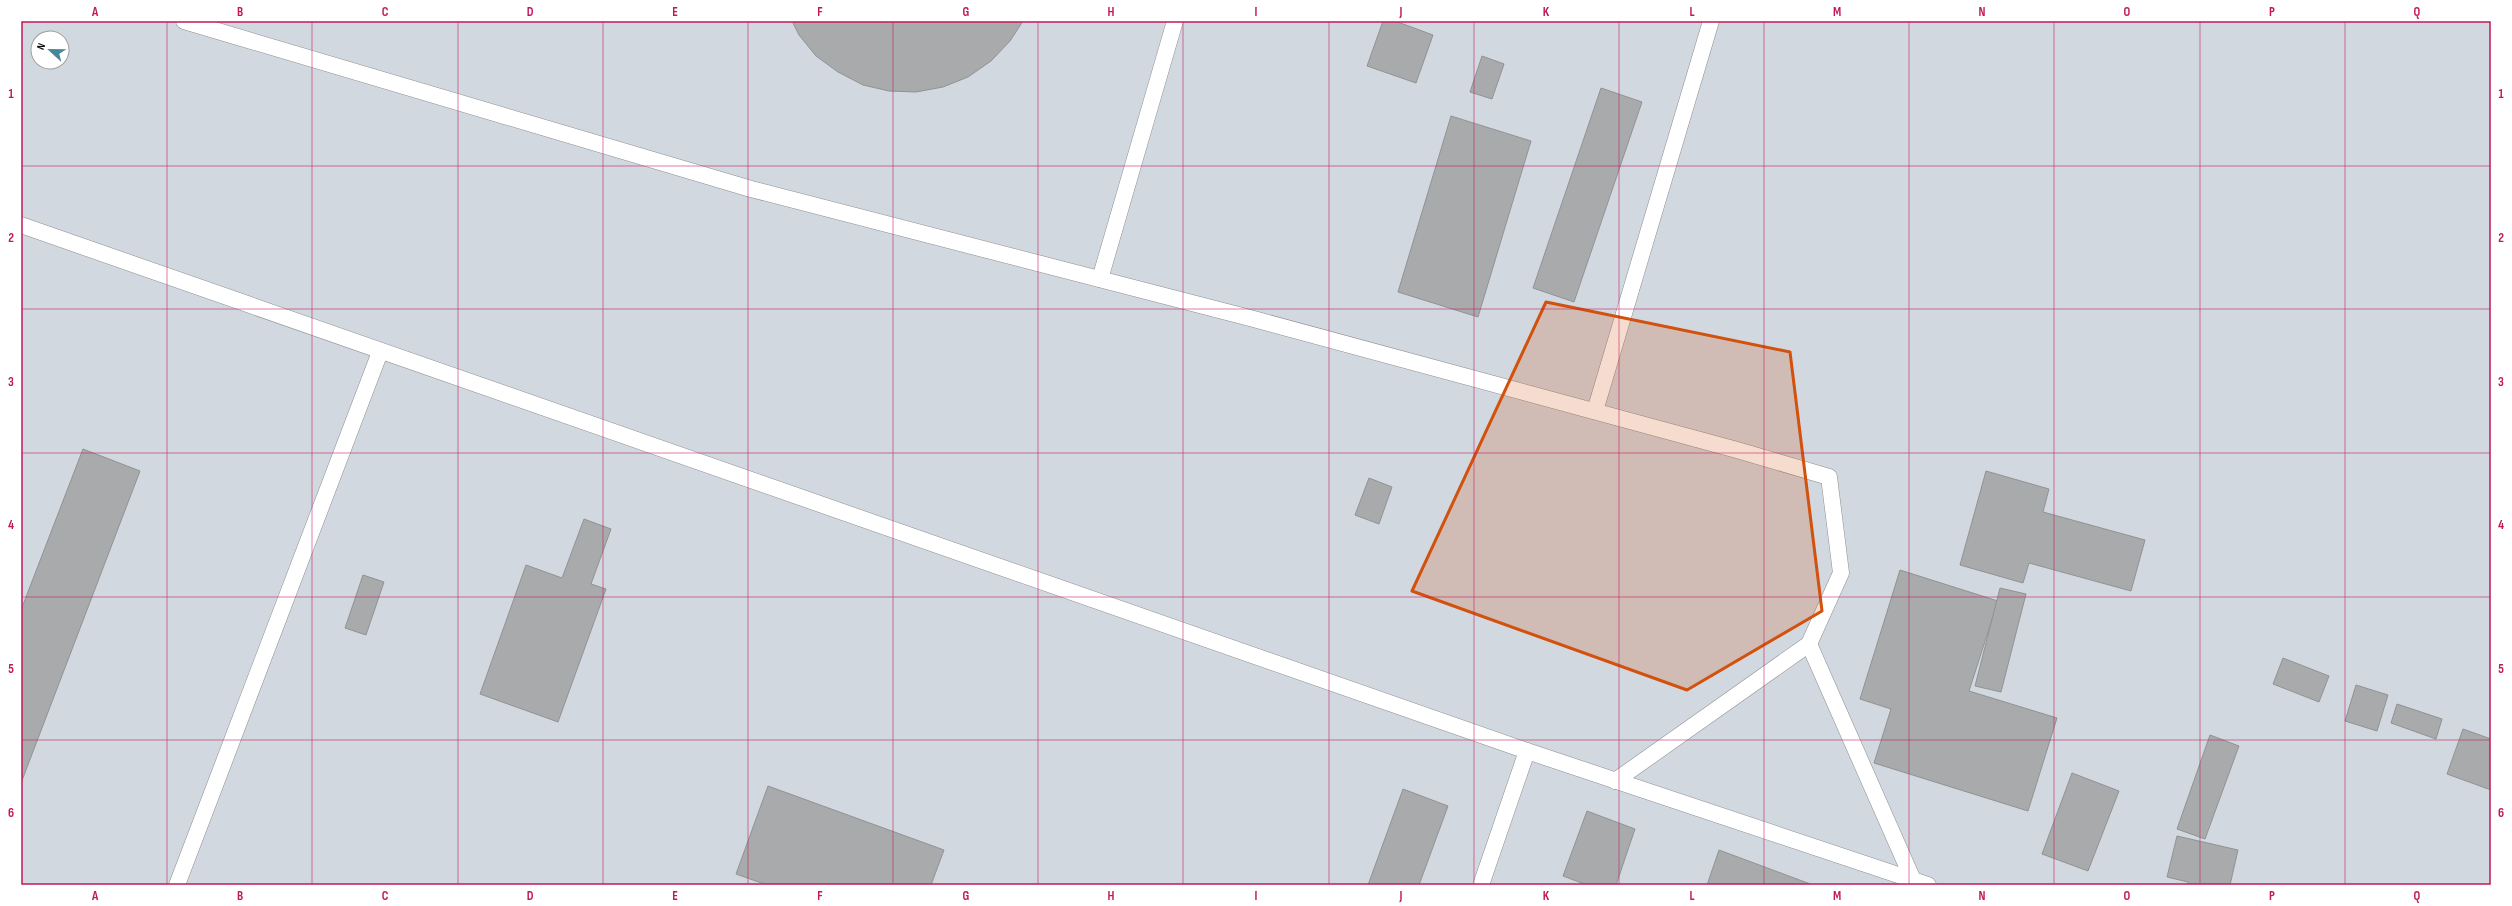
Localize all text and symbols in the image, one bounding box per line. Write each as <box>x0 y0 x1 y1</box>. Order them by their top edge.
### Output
text: A <box>91 4 99 20</box>
text: B <box>237 4 243 20</box>
text: C <box>382 4 389 20</box>
text: D <box>527 4 534 20</box>
text: E <box>672 4 678 20</box>
text: F <box>817 4 823 20</box>
text: G <box>963 4 970 20</box>
text: H <box>1108 4 1115 20</box>
text: I <box>1255 4 1258 20</box>
text: J <box>1399 4 1403 20</box>
text: K <box>1543 4 1550 20</box>
text: L <box>1689 4 1695 20</box>
text: M <box>1833 4 1841 20</box>
text: N <box>1979 4 1986 20</box>
text: O <box>2124 4 2131 20</box>
text: P <box>2269 4 2275 20</box>
text: Q <box>2414 4 2421 20</box>
north arrow <box>30 30 70 70</box>
text: N <box>34 41 48 52</box>
text: 1 <box>8 86 14 102</box>
text: 1 <box>2498 86 2504 102</box>
text: 2 <box>8 230 14 246</box>
text: 2 <box>2498 230 2504 246</box>
text: 3 <box>8 374 14 390</box>
text: 3 <box>2498 374 2504 390</box>
text: 4 <box>8 517 14 533</box>
text: 4 <box>2498 517 2504 533</box>
text: 5 <box>8 661 14 677</box>
text: 5 <box>2498 661 2504 677</box>
text: 6 <box>8 805 14 821</box>
text: 6 <box>2498 805 2504 821</box>
text: A <box>91 888 99 904</box>
text: B <box>237 888 243 904</box>
text: C <box>382 888 389 904</box>
text: D <box>527 888 534 904</box>
text: E <box>672 888 678 904</box>
text: F <box>817 888 823 904</box>
text: G <box>963 888 970 904</box>
text: H <box>1108 888 1115 904</box>
text: I <box>1255 888 1258 904</box>
text: J <box>1399 888 1403 904</box>
text: K <box>1543 888 1550 904</box>
text: L <box>1689 888 1695 904</box>
text: M <box>1833 888 1841 904</box>
text: N <box>1979 888 1986 904</box>
text: O <box>2124 888 2131 904</box>
text: P <box>2269 888 2275 904</box>
text: Q <box>2414 888 2421 904</box>

